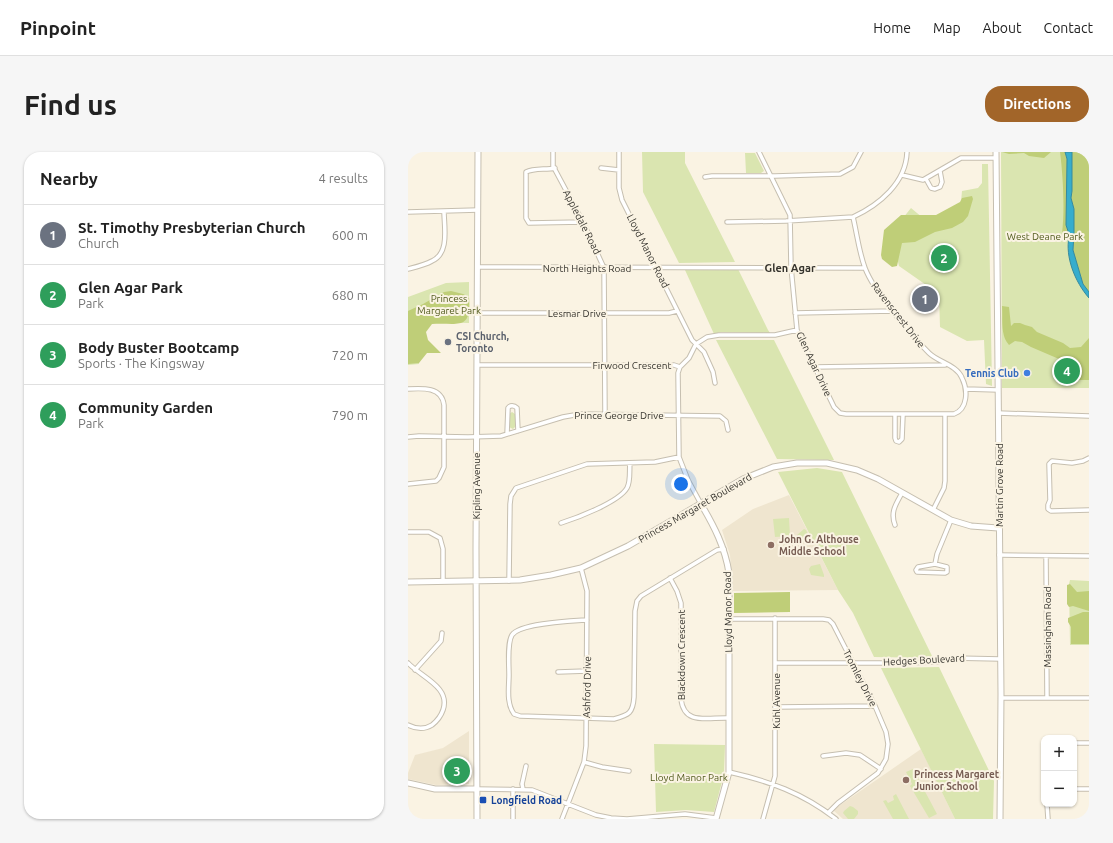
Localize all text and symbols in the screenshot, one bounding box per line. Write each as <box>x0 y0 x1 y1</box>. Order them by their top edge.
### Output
text: Pinpoint <box>20 17 96 39</box>
text: Home <box>873 20 911 36</box>
text: Map <box>933 20 961 36</box>
text: About <box>983 20 1022 36</box>
text: Contact <box>1044 20 1093 36</box>
button: Directions <box>985 86 1089 122</box>
text: Find us <box>24 89 117 120</box>
text: Nearby <box>40 169 98 188</box>
text: 4 results <box>318 171 368 185</box>
street label: Appledale Road <box>561 188 603 256</box>
street label: Lloyd Manor Road <box>625 212 671 290</box>
text: St. Timothy Presbyterian Church <box>78 219 306 236</box>
text: 1 <box>49 228 57 242</box>
text: 600 m <box>332 228 368 242</box>
park label: West Deane Park <box>1007 231 1083 242</box>
text: Church <box>78 236 119 250</box>
pin: 2 <box>931 243 957 273</box>
district label: Glen Agar <box>765 262 816 274</box>
street label: North Heights Road <box>543 263 631 274</box>
text: Glen Agar Park <box>78 279 183 296</box>
street label: Ravenscrest Drive <box>869 280 927 350</box>
pin: 1 <box>912 284 938 314</box>
text: 2 <box>49 288 57 302</box>
text: 680 m <box>332 288 368 302</box>
park label: Princess Margaret Park <box>417 293 481 316</box>
text: Park <box>78 296 104 310</box>
street label: Lesmar Drive <box>548 308 606 319</box>
street label: Glen Agar Drive <box>794 330 834 398</box>
place label: CSI Church, Toronto <box>456 331 509 354</box>
marker: CSI Church, Toronto <box>443 337 453 347</box>
text: Body Buster Bootcamp <box>78 339 239 356</box>
text: 3 <box>49 348 57 362</box>
text: 720 m <box>332 348 368 362</box>
text: Sports · The Kingsway <box>78 356 205 370</box>
pin: 4 <box>1054 356 1080 386</box>
street label: Firwood Crescent <box>593 360 671 371</box>
place label: Tennis Club <box>965 368 1019 379</box>
marker: Tennis Club <box>1022 368 1032 378</box>
text: Community Garden <box>78 399 213 416</box>
text: 4 <box>49 408 57 422</box>
text: 790 m <box>332 408 368 422</box>
street label: Prince George Drive <box>574 410 664 421</box>
text: Park <box>78 416 104 430</box>
street label: Martin Grove Road <box>994 443 1005 527</box>
street label: Kipling Avenue <box>471 452 482 520</box>
street label: Princess Margaret Boulevard <box>637 471 754 545</box>
your location <box>671 474 691 494</box>
place label: John G. Althouse Middle School <box>779 534 859 557</box>
marker: John G. Althouse Middle School <box>766 540 776 550</box>
street label: Lloyd Manor Road <box>722 571 734 653</box>
street label: Massingham Road <box>1042 586 1053 668</box>
street label: Blackdown Crescent <box>676 610 687 700</box>
street label: Tromley Drive <box>841 648 879 708</box>
street label: Hedges Boulevard <box>883 652 965 668</box>
street label: Ashford Drive <box>581 656 593 718</box>
street label: Kuhl Avenue <box>771 673 782 729</box>
map controls <box>1041 735 1077 807</box>
button: + <box>1041 735 1077 771</box>
pin: 3 <box>444 756 470 786</box>
place label: Princess Margaret Junior School <box>914 769 1000 792</box>
button: − <box>1041 771 1077 807</box>
park label: Lloyd Manor Park <box>650 772 728 783</box>
marker: Princess Margaret Junior School <box>901 775 911 785</box>
marker: Longfield Road <box>478 795 488 805</box>
place label: Longfield Road <box>491 795 562 806</box>

